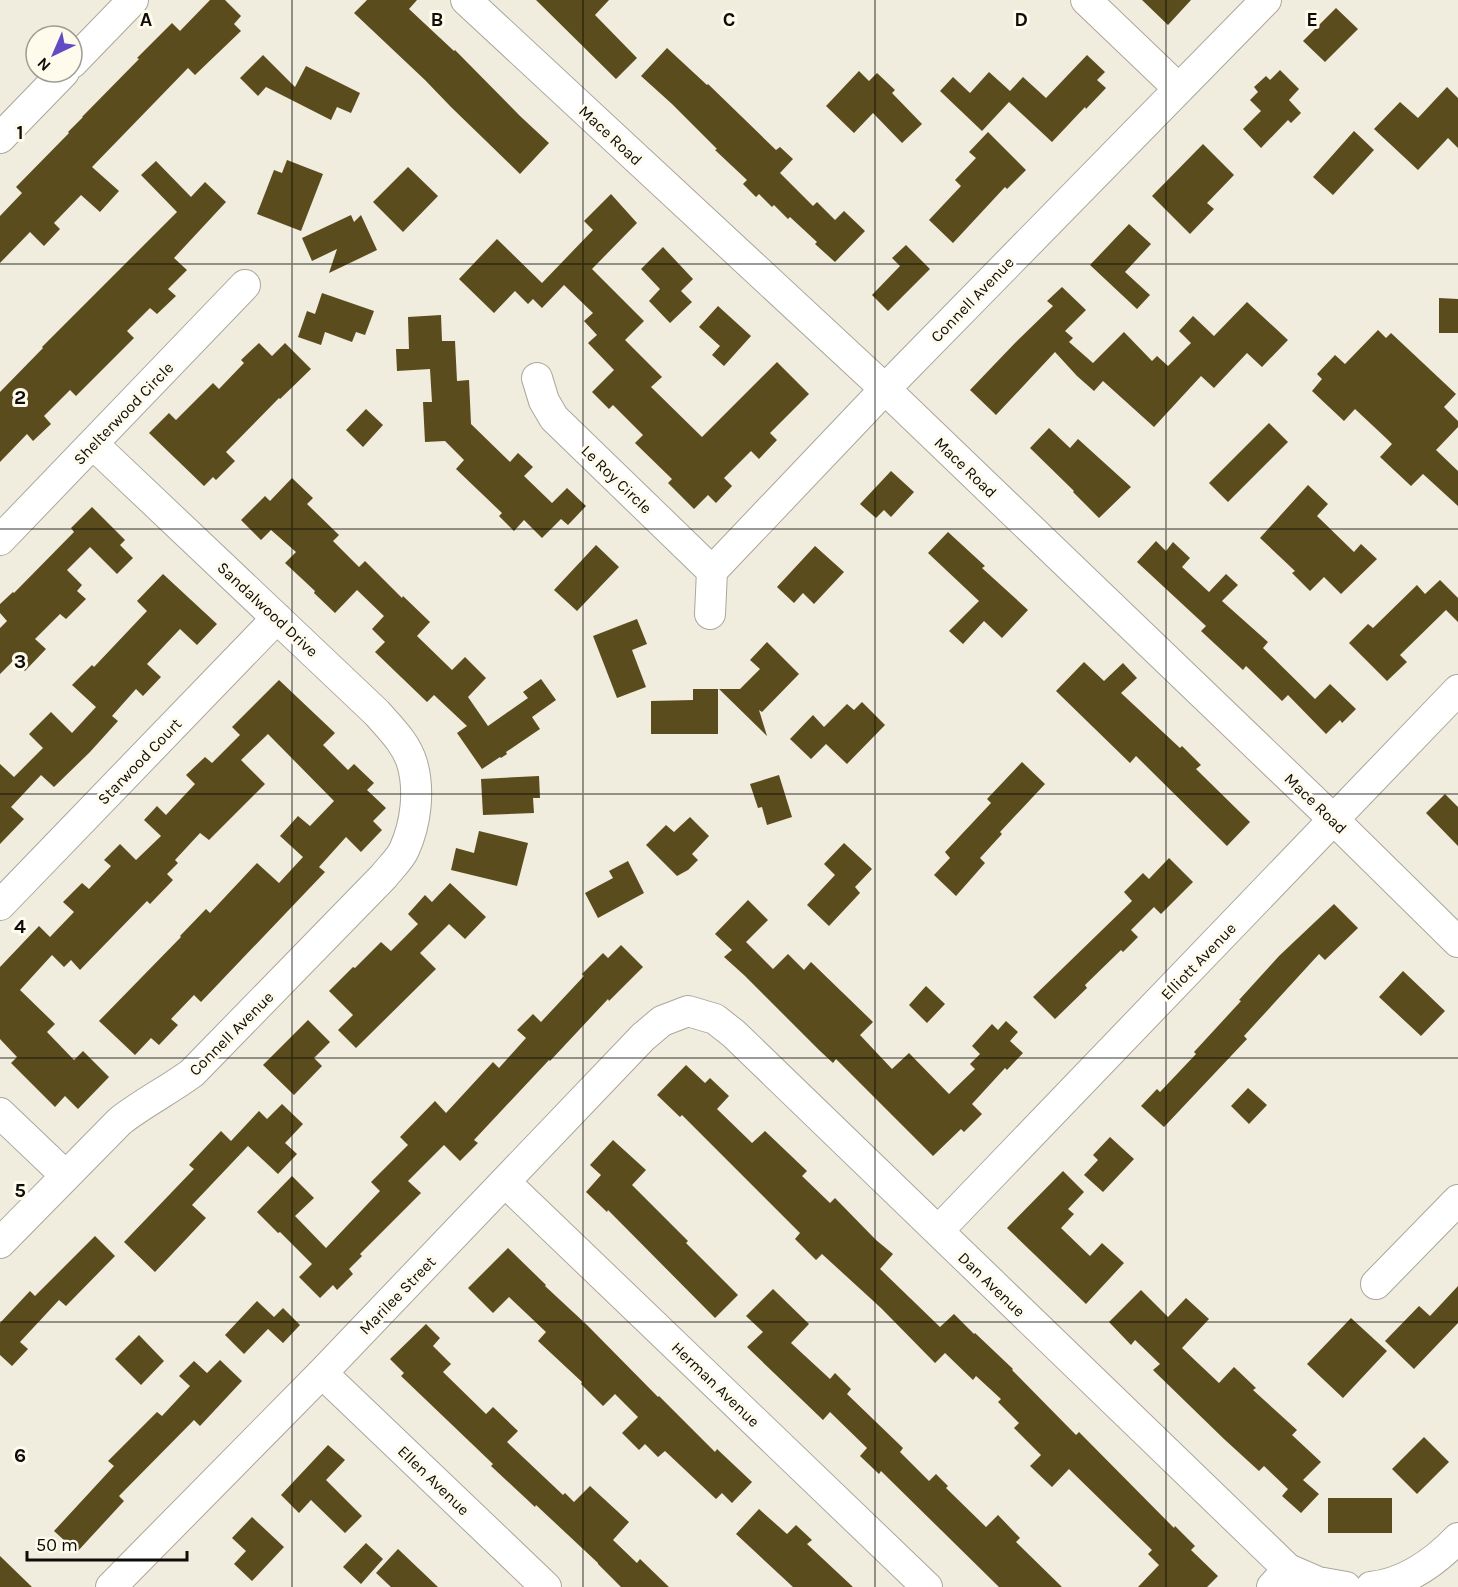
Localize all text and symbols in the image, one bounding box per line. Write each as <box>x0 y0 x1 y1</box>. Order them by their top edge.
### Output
text: A <box>140 8 153 31</box>
text: B <box>431 8 443 31</box>
text: C <box>723 8 735 31</box>
text: D <box>1014 8 1028 31</box>
text: E <box>1306 8 1318 31</box>
north arrow <box>24 24 84 84</box>
text: N <box>33 54 55 75</box>
street label: Mace Road <box>575 101 646 169</box>
text: 1 <box>16 121 24 144</box>
street label: Connell Avenue <box>927 253 1018 346</box>
street label: Shelterwood Circle <box>69 358 177 469</box>
text: 2 <box>14 386 26 409</box>
street label: Mace Road <box>930 433 1001 502</box>
street label: Le Roy Circle <box>577 441 656 518</box>
street label: Sandalwood Drive <box>213 558 322 661</box>
text: 3 <box>14 650 26 673</box>
street label: Starwood Court <box>93 714 185 808</box>
street label: Mace Road <box>1280 769 1351 838</box>
text: 4 <box>14 915 26 938</box>
street label: Elliott Avenue <box>1157 919 1240 1004</box>
street label: Connell Avenue <box>185 987 277 1079</box>
text: 5 <box>14 1179 26 1202</box>
street label: Dan Avenue <box>954 1248 1029 1321</box>
street label: Marilee Street <box>355 1252 439 1338</box>
street label: Herman Avenue <box>668 1338 763 1431</box>
street label: Ellen Avenue <box>394 1441 473 1519</box>
text: 6 <box>14 1444 26 1467</box>
scale bar <box>27 1524 188 1562</box>
text: 50 m <box>36 1534 78 1556</box>

